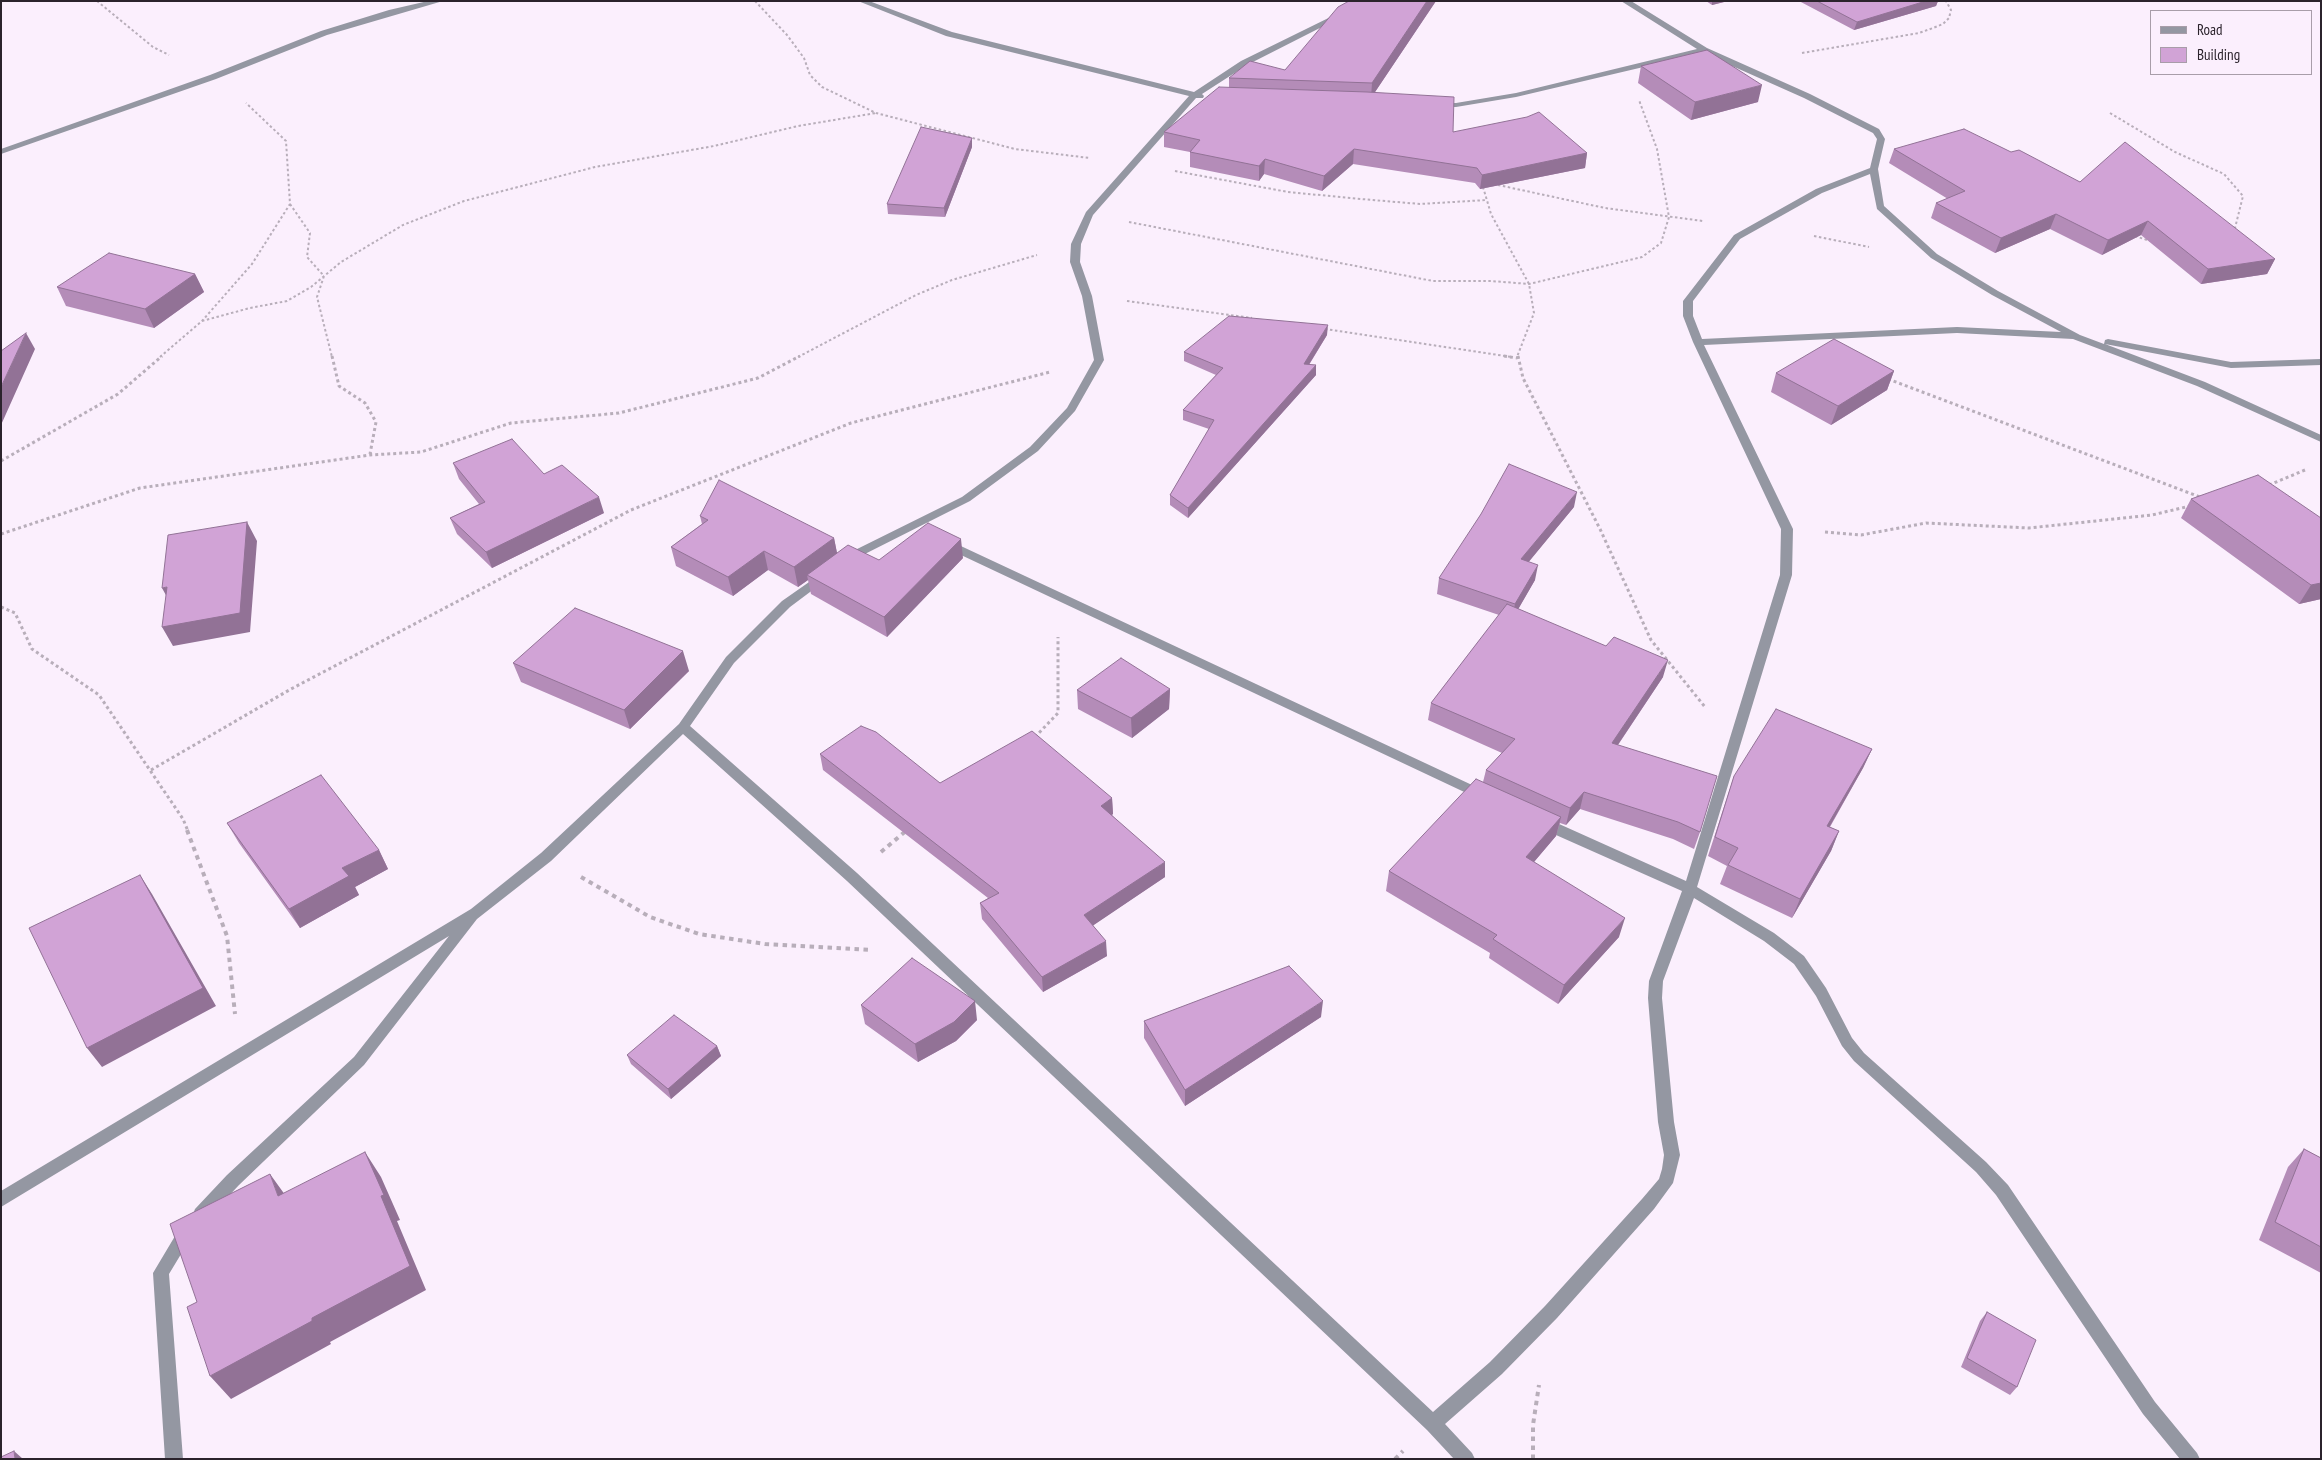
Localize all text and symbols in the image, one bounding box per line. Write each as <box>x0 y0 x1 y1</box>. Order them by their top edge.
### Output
legend <box>2150 10 2312 75</box>
text: Road <box>2197 20 2223 39</box>
text: Building <box>2197 45 2240 64</box>

